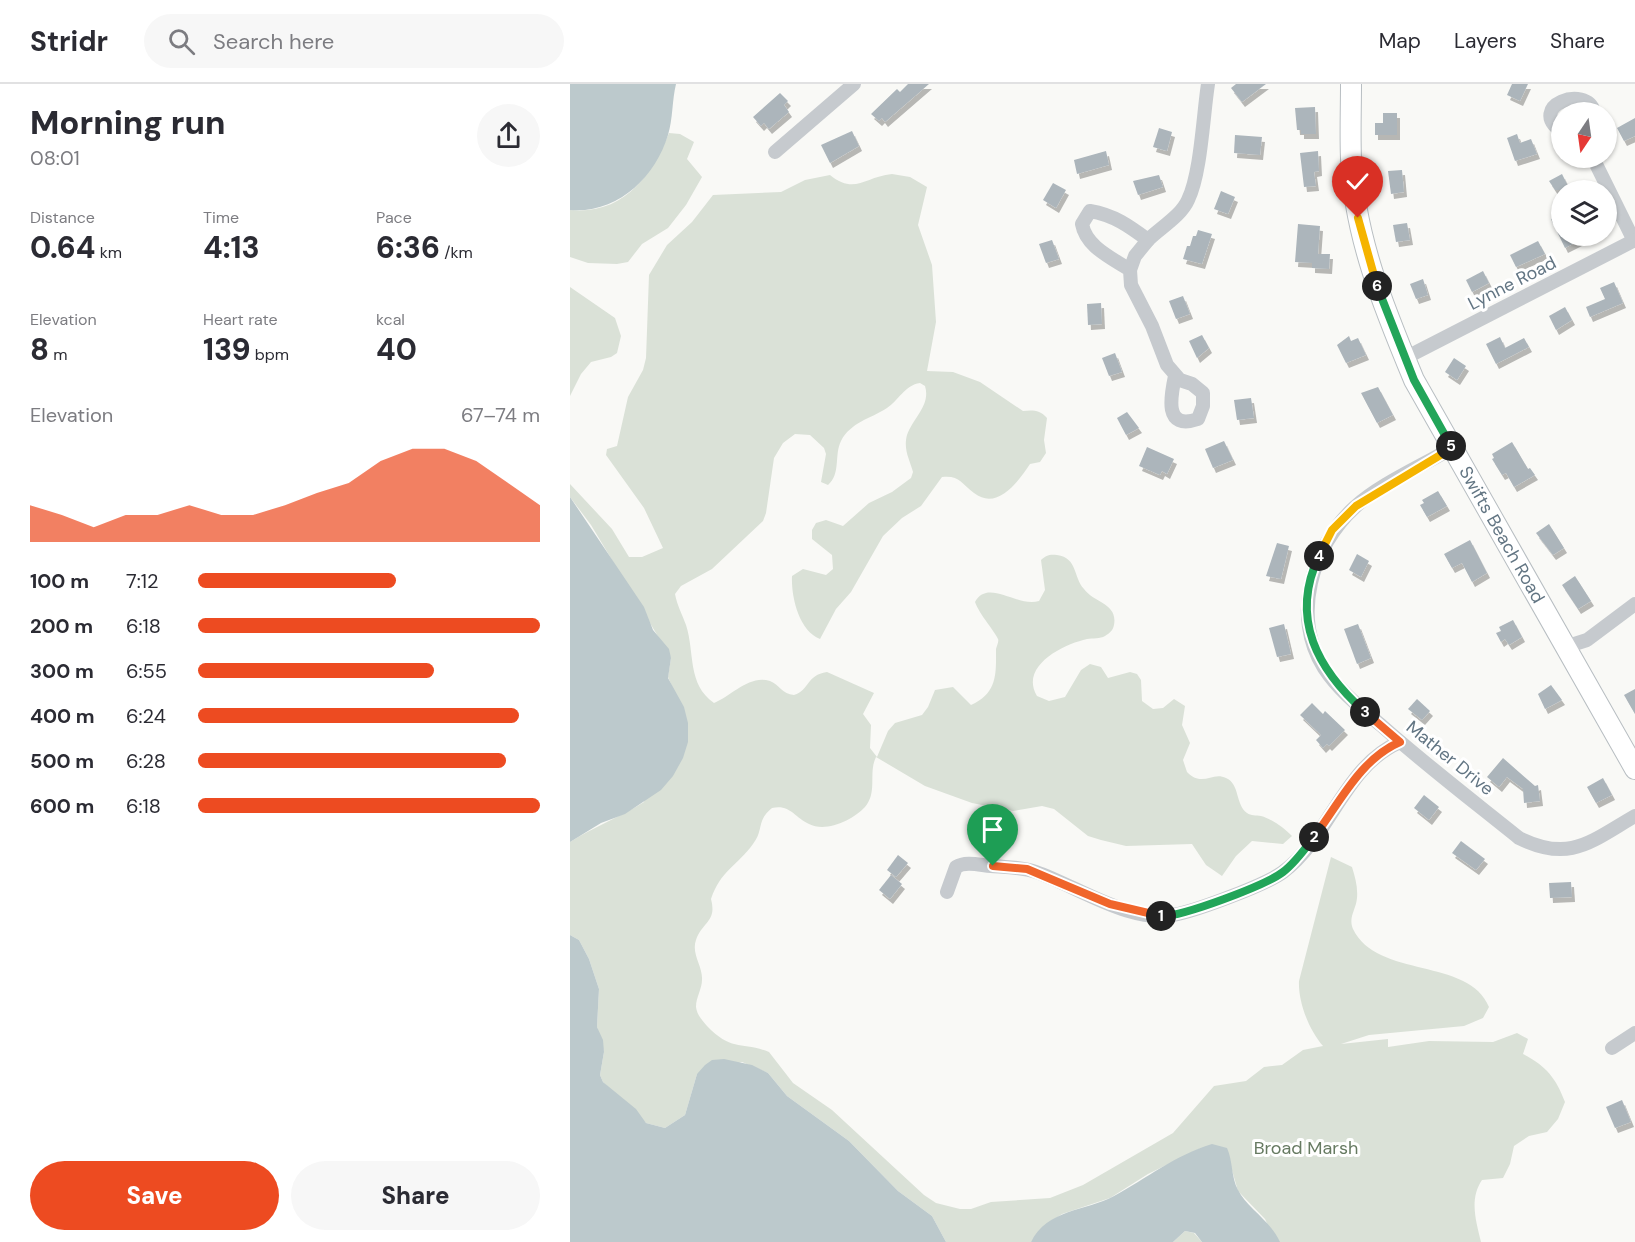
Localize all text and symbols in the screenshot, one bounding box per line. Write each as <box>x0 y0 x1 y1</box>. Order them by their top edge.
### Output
search box <box>144 14 564 68</box>
text: Stridr <box>30 23 108 60</box>
icon: search <box>165 25 198 58</box>
text: Search here <box>213 27 334 56</box>
text: Map <box>1379 27 1421 55</box>
text: Layers <box>1454 27 1517 55</box>
text: Share <box>1550 27 1605 55</box>
text: Morning run <box>30 101 225 144</box>
north arrow <box>1551 102 1617 168</box>
map controls <box>1551 102 1617 246</box>
button: share <box>477 104 540 167</box>
text: 08:01 <box>30 145 80 171</box>
pin <box>1332 156 1383 218</box>
icon: check <box>1341 165 1374 198</box>
button: layers <box>1551 180 1617 246</box>
text: Distance <box>30 207 95 228</box>
text: Time <box>203 207 239 228</box>
text: Pace <box>376 207 412 228</box>
text: 0.64 <box>30 228 96 267</box>
text: 4:13 <box>203 228 260 267</box>
text: 6:36 <box>376 228 440 267</box>
text: km <box>96 242 122 263</box>
text: /km <box>440 242 473 263</box>
street label: Lynne Road <box>1464 251 1560 315</box>
pin: 6 <box>1362 271 1392 301</box>
text: 6 <box>1372 275 1382 296</box>
text: Elevation <box>30 309 97 330</box>
text: Heart rate <box>203 309 278 330</box>
text: kcal <box>376 309 405 330</box>
text: 8 <box>30 330 49 369</box>
text: 139 <box>203 330 251 369</box>
text: 40 <box>376 330 417 369</box>
text: m <box>49 344 68 365</box>
text: bpm <box>251 344 289 365</box>
text: Elevation <box>30 402 113 428</box>
text: 67–74 m <box>461 402 540 428</box>
pin: 5 <box>1436 431 1466 461</box>
text: 5 <box>1446 435 1456 456</box>
street label: Swifts Beach Road <box>1453 462 1550 608</box>
pin: 4 <box>1304 541 1334 571</box>
text: 4 <box>1314 545 1324 566</box>
text: 100 m <box>30 568 89 594</box>
text: 7:12 <box>126 568 158 594</box>
text: 200 m <box>30 613 93 639</box>
text: 6:18 <box>126 613 161 639</box>
text: 300 m <box>30 658 94 684</box>
text: 6:55 <box>126 658 167 684</box>
pin: 3 <box>1350 697 1380 727</box>
text: 3 <box>1360 701 1370 722</box>
text: 400 m <box>30 703 95 729</box>
text: 6:24 <box>126 703 166 729</box>
street label: Mather Drive <box>1401 715 1499 801</box>
text: 500 m <box>30 748 94 774</box>
text: 6:28 <box>126 748 166 774</box>
text: 600 m <box>30 793 94 819</box>
text: 6:18 <box>126 793 161 819</box>
pin <box>967 804 1018 866</box>
icon: arrive <box>976 813 1009 846</box>
pin: 2 <box>1299 822 1329 852</box>
text: 2 <box>1309 826 1319 847</box>
pin: 1 <box>1146 901 1176 931</box>
text: 1 <box>1158 905 1164 926</box>
park label: Broad Marsh <box>1254 1136 1358 1160</box>
button: Save <box>30 1161 279 1230</box>
button: Share <box>291 1161 540 1230</box>

